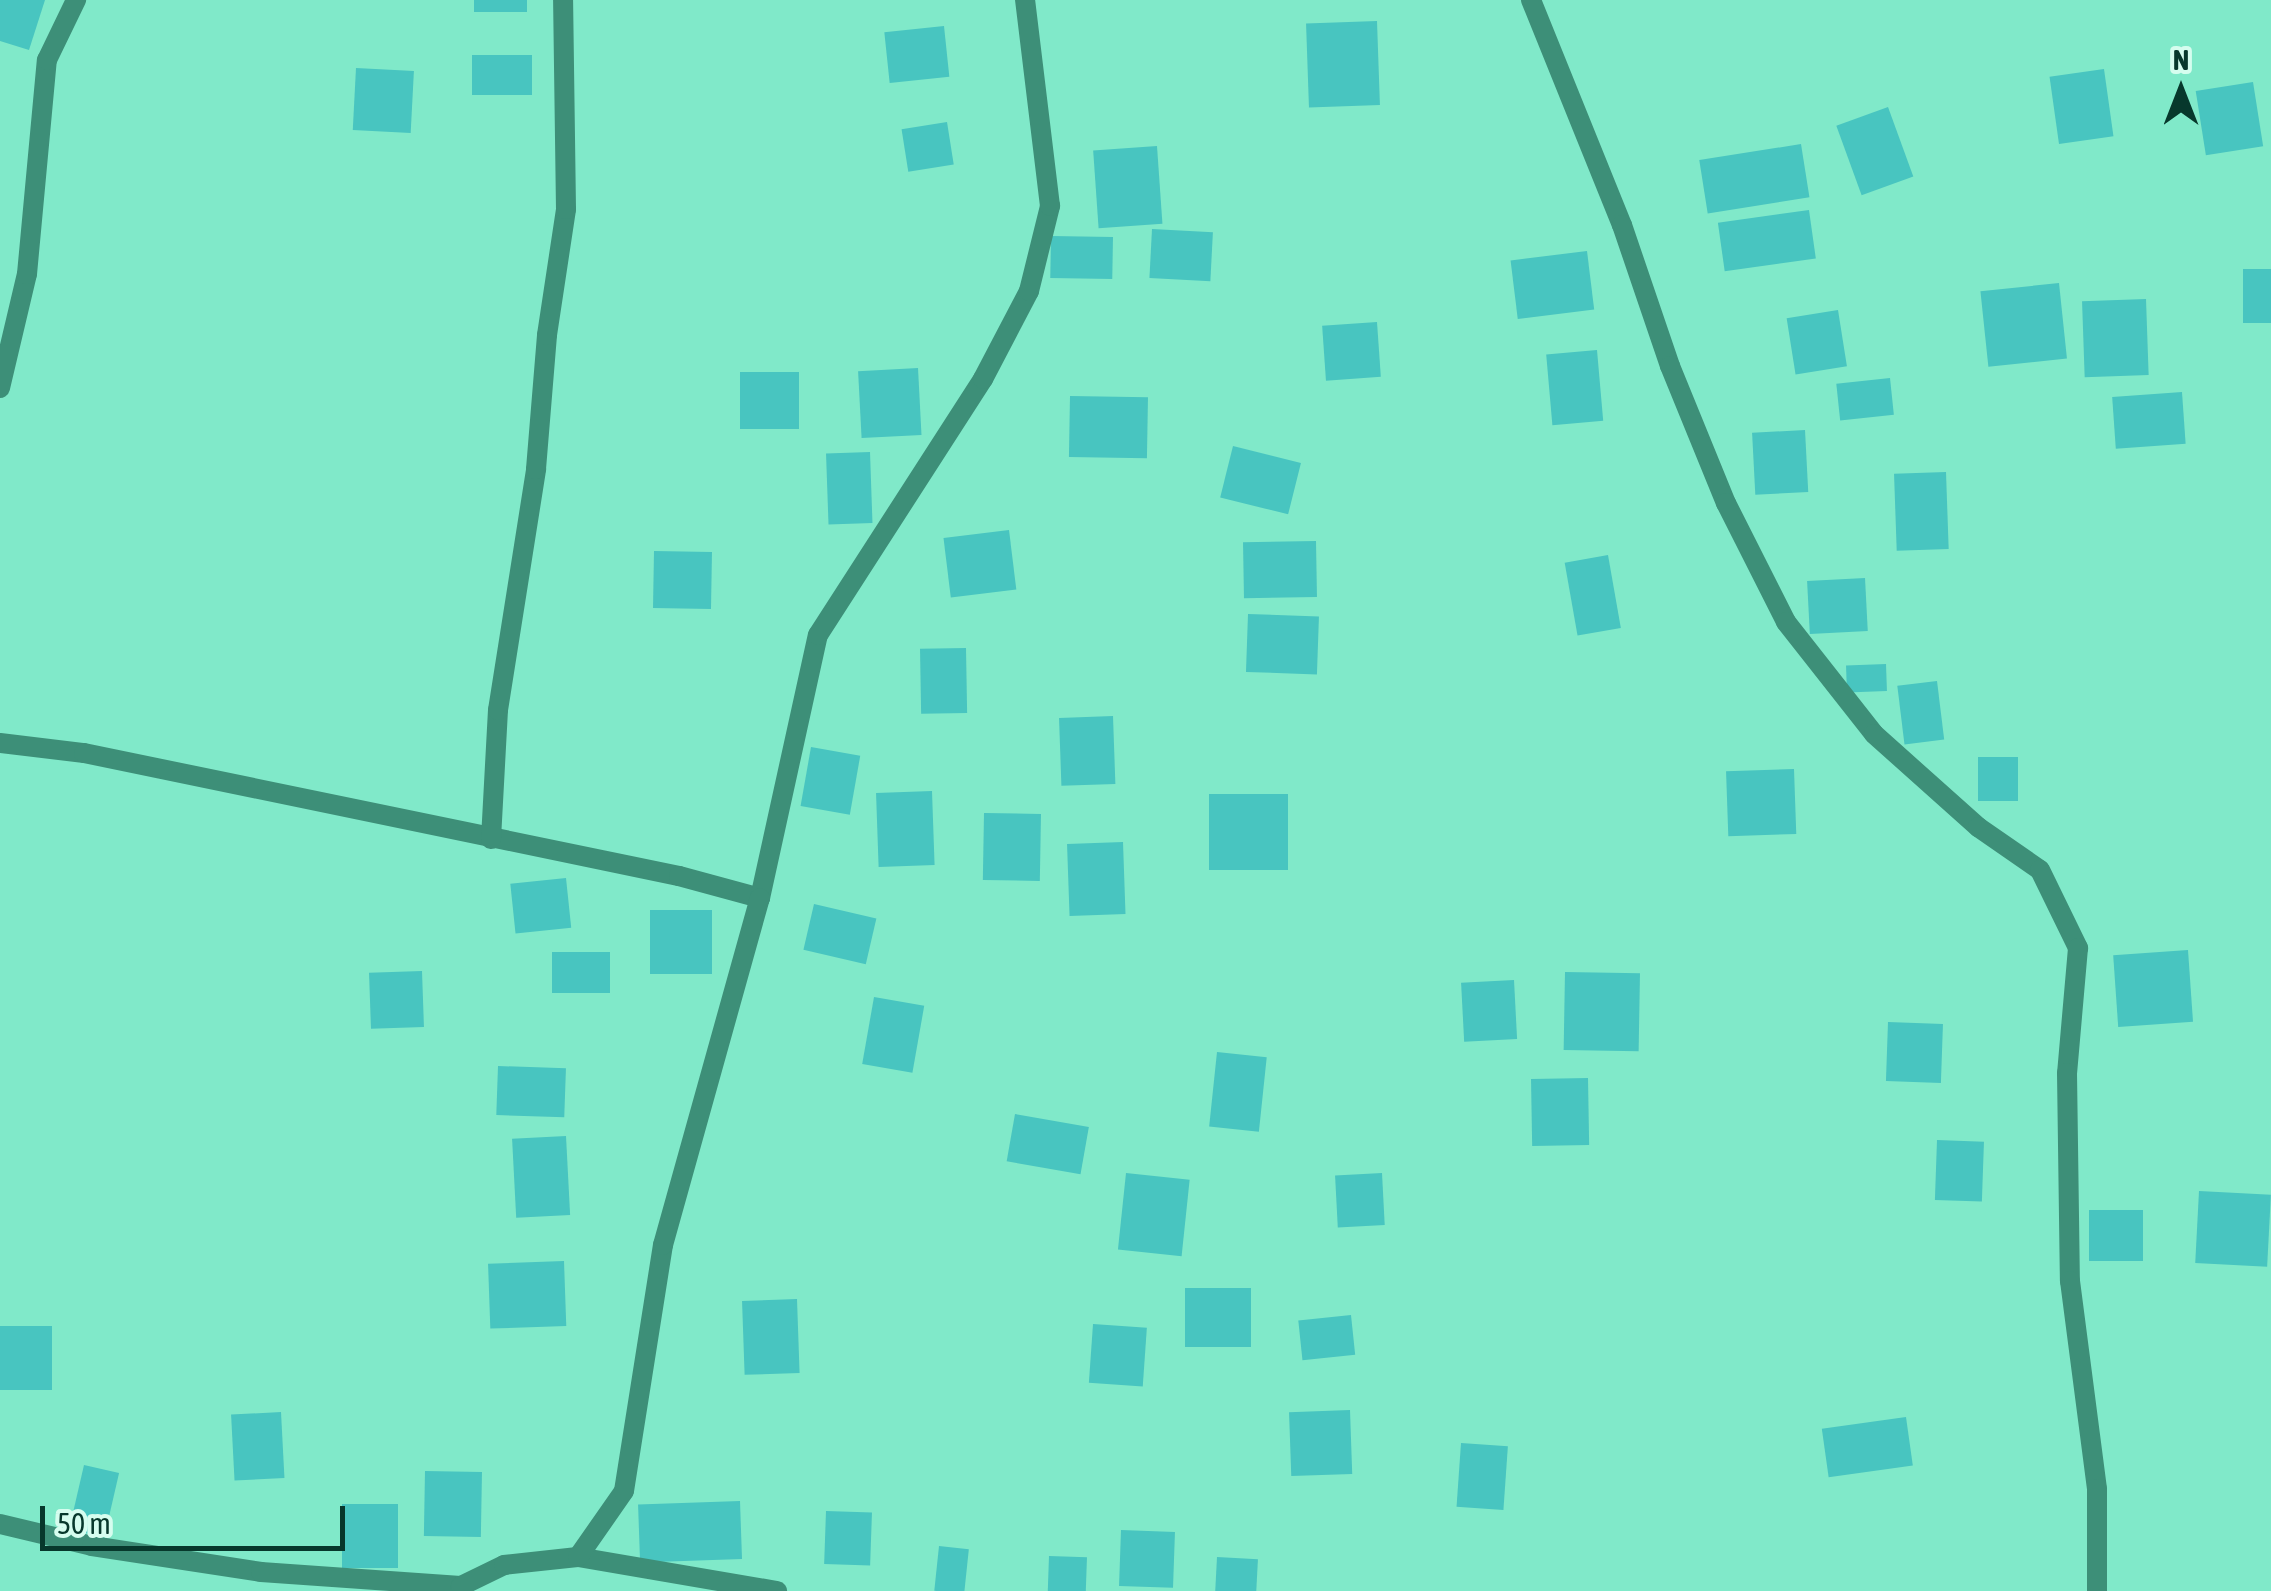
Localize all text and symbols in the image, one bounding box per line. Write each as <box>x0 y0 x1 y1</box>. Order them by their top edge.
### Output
north arrow <box>2131 40 2231 140</box>
text: N <box>2173 44 2189 76</box>
scale bar <box>45 1486 350 1548</box>
text: 50 m <box>57 1506 111 1540</box>

